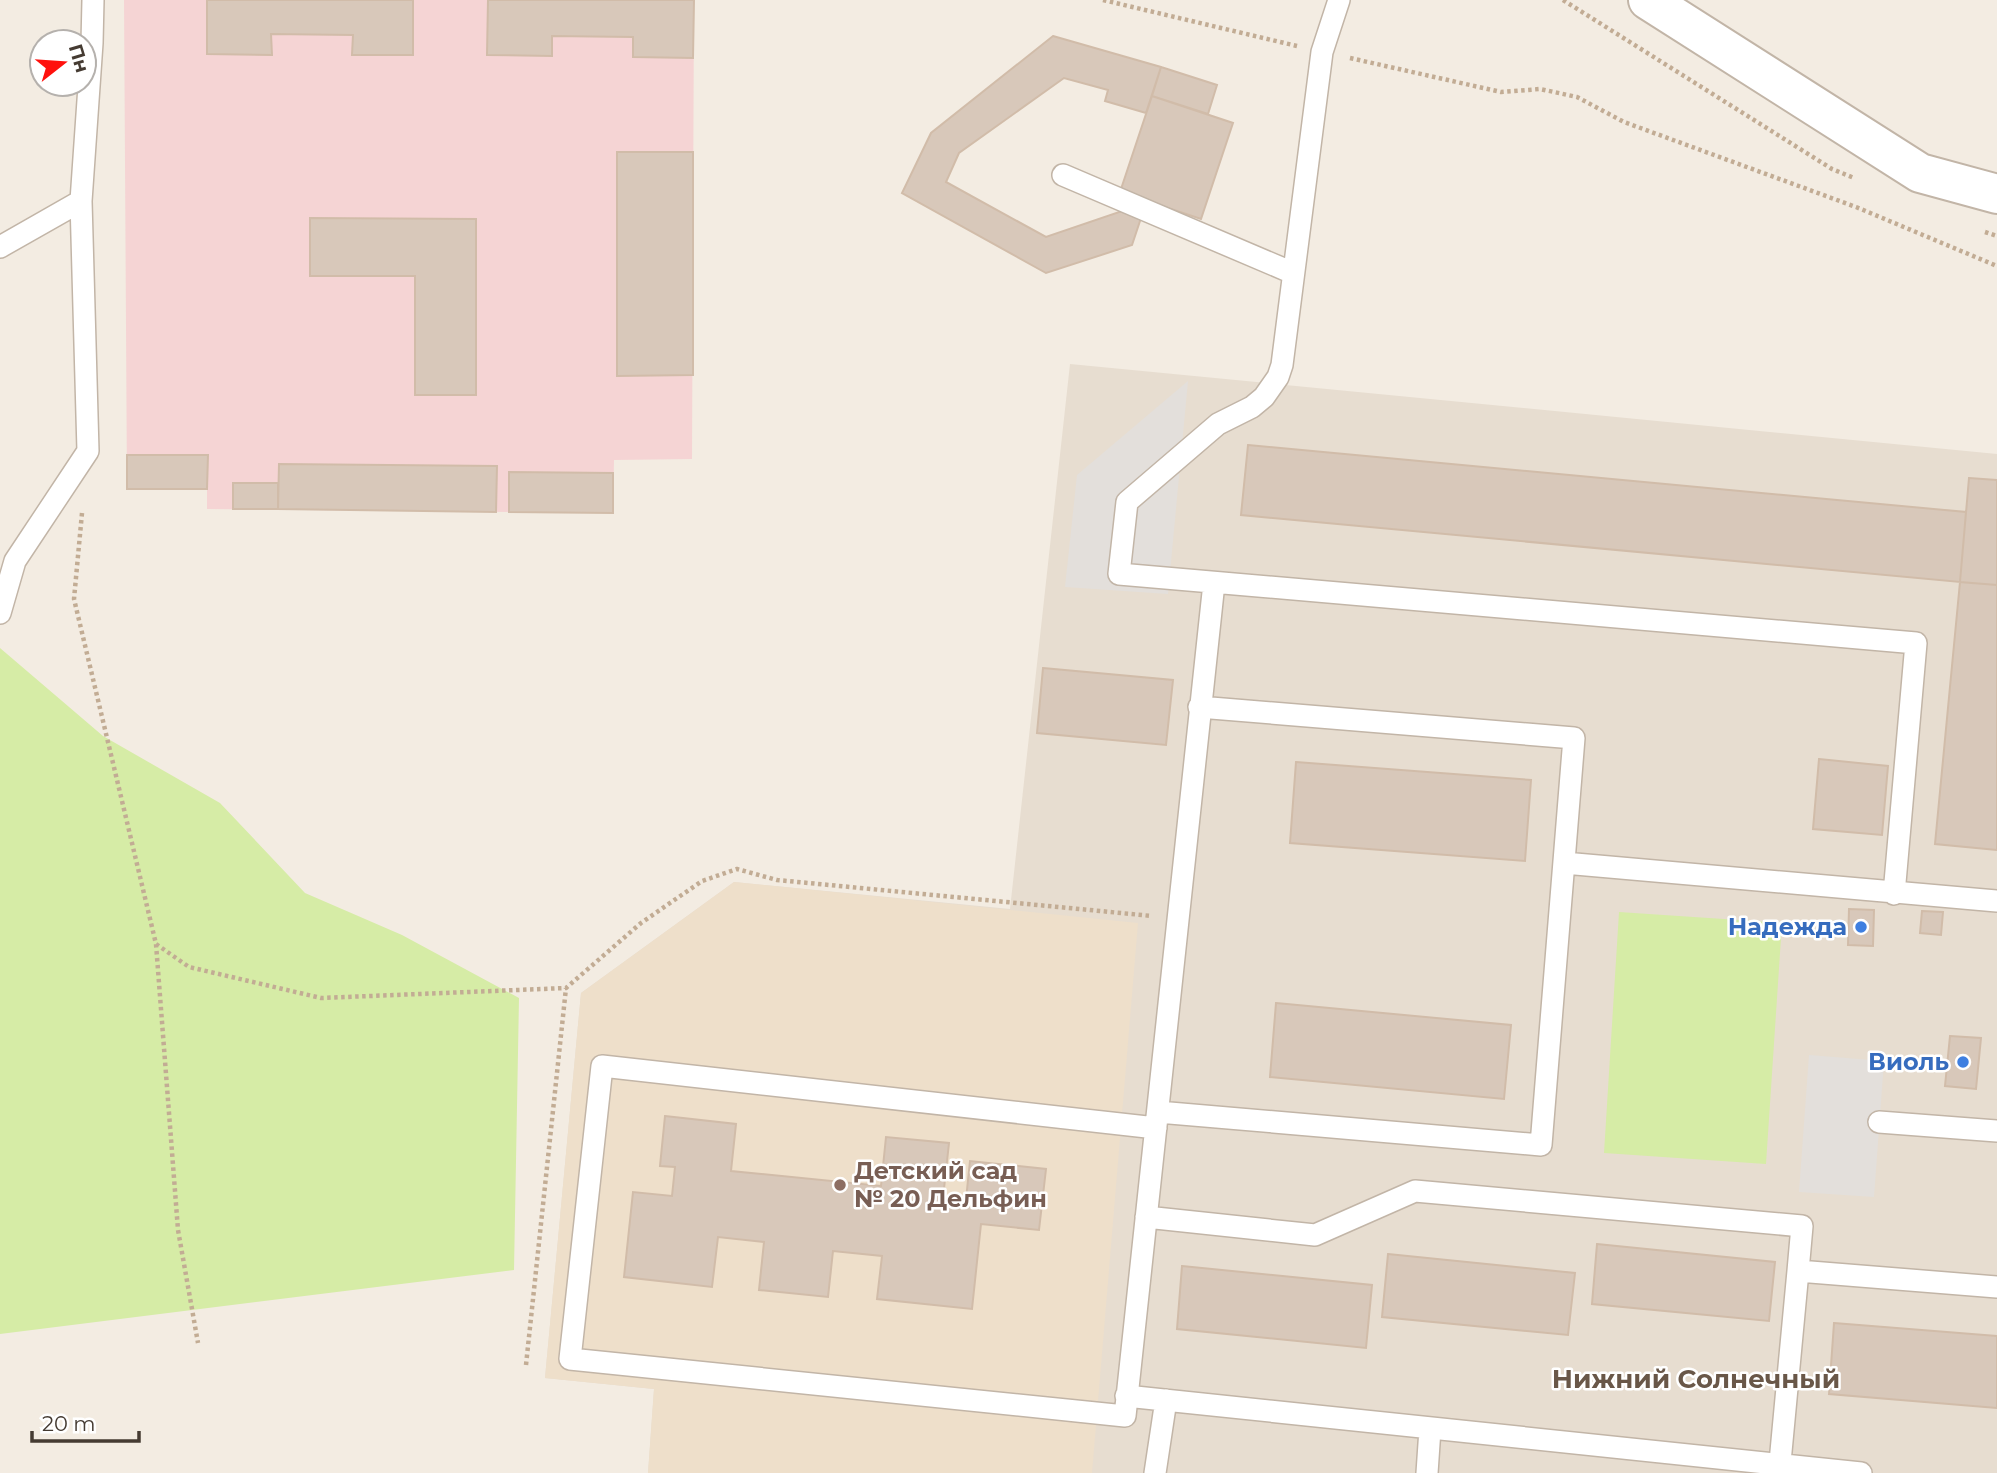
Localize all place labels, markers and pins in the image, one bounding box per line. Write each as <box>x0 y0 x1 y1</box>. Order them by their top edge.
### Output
place label: Надежда <box>1728 912 1847 941</box>
marker: Надежда <box>1853 919 1869 935</box>
place label: Виоль <box>1868 1047 1949 1076</box>
marker: Виоль <box>1955 1054 1971 1070</box>
place label: Детский сад № 20 Дельфин <box>854 1156 1047 1213</box>
marker: Детский сад № 20 Дельфин <box>832 1177 848 1193</box>

